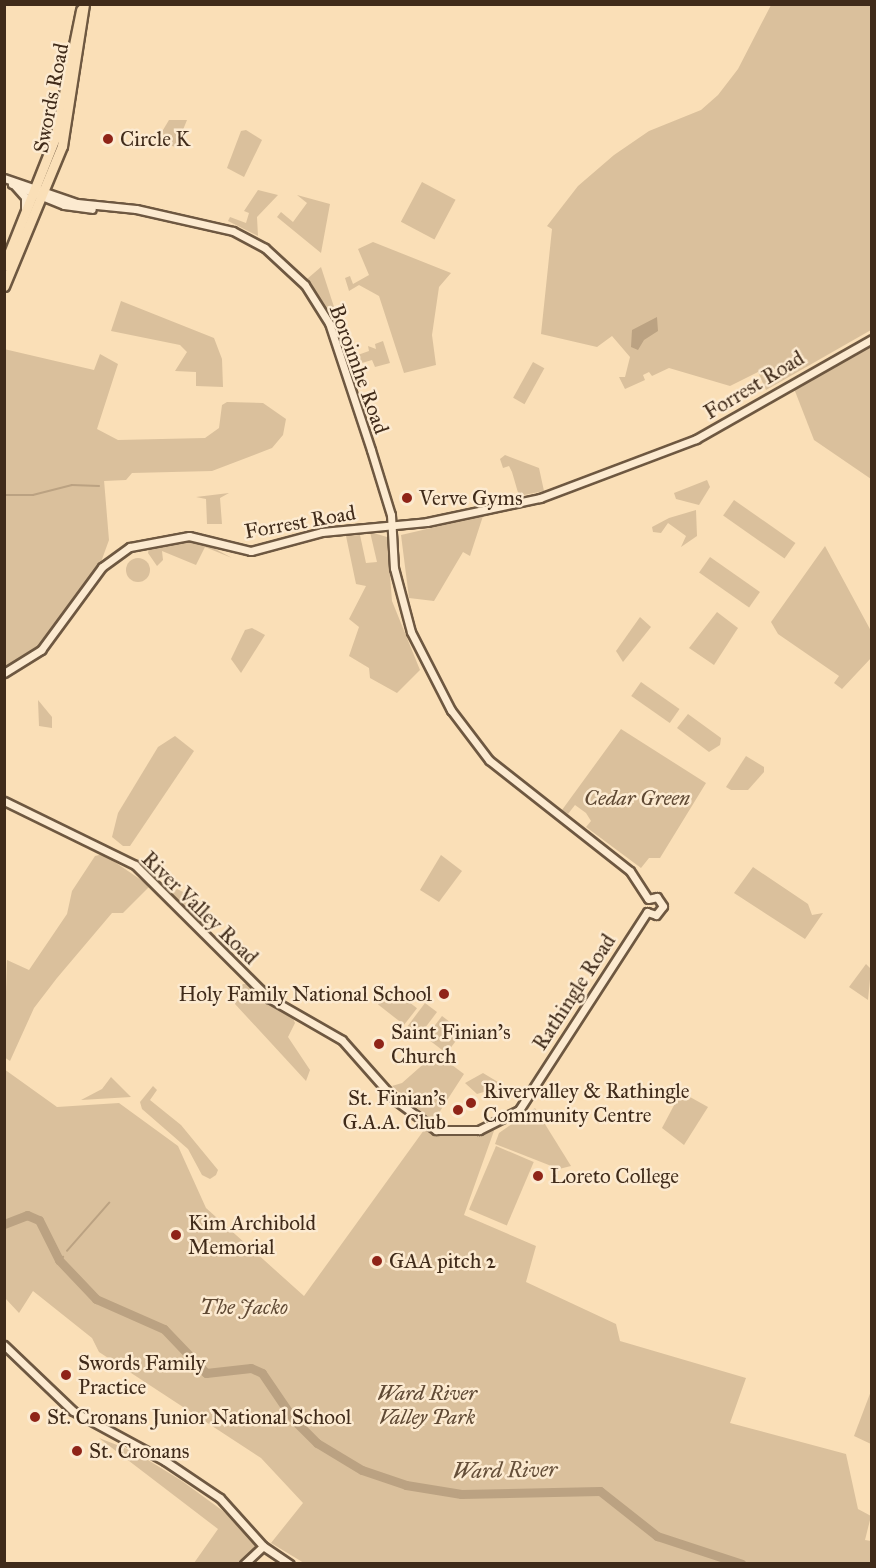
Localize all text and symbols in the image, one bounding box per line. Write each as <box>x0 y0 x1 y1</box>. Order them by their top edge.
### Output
street label: Swords Road <box>28 41 74 155</box>
place label: Circle K <box>120 126 191 152</box>
marker: Circle K <box>101 132 115 146</box>
street label: Boroimhe Road <box>324 301 394 437</box>
street label: Forrest Road <box>699 345 809 425</box>
place label: Verve Gyms <box>419 485 523 511</box>
marker: Verve Gyms <box>400 491 414 505</box>
street label: Forrest Road <box>242 500 358 544</box>
park label: Cedar Green <box>584 785 690 811</box>
street label: River Valley Road <box>137 846 263 970</box>
street label: Rathingle Road <box>527 929 621 1055</box>
place label: Holy Family National School <box>178 981 432 1007</box>
marker: Holy Family National School <box>437 987 451 1001</box>
place label: Saint Finian's Church <box>391 1019 511 1069</box>
marker: Saint Finian's Church <box>372 1037 386 1051</box>
place label: Rivervalley & Rathingle Community Centre <box>483 1078 690 1128</box>
place label: St. Finian's G.A.A. Club <box>342 1085 446 1135</box>
marker: Rivervalley & Rathingle Community Centre <box>464 1096 478 1110</box>
marker: St. Finian's G.A.A. Club <box>451 1103 465 1117</box>
place label: Loreto College <box>550 1163 679 1189</box>
marker: Loreto College <box>531 1169 545 1183</box>
place label: Kim Archibold Memorial <box>188 1210 316 1260</box>
marker: Kim Archibold Memorial <box>169 1228 183 1242</box>
place label: GAA pitch 2 <box>389 1248 496 1274</box>
marker: GAA pitch 2 <box>370 1254 384 1268</box>
park label: The Jacko <box>200 1294 288 1320</box>
place label: Swords Family Practice <box>78 1350 205 1400</box>
marker: Swords Family Practice <box>59 1368 73 1382</box>
park label: Ward River Valley Park <box>377 1380 477 1430</box>
place label: St. Cronans Junior National School <box>47 1404 351 1430</box>
marker: St. Cronans Junior National School <box>28 1410 42 1424</box>
place label: St. Cronans <box>89 1438 189 1464</box>
marker: St. Cronans <box>70 1444 84 1458</box>
water label: Ward River <box>452 1456 558 1484</box>

